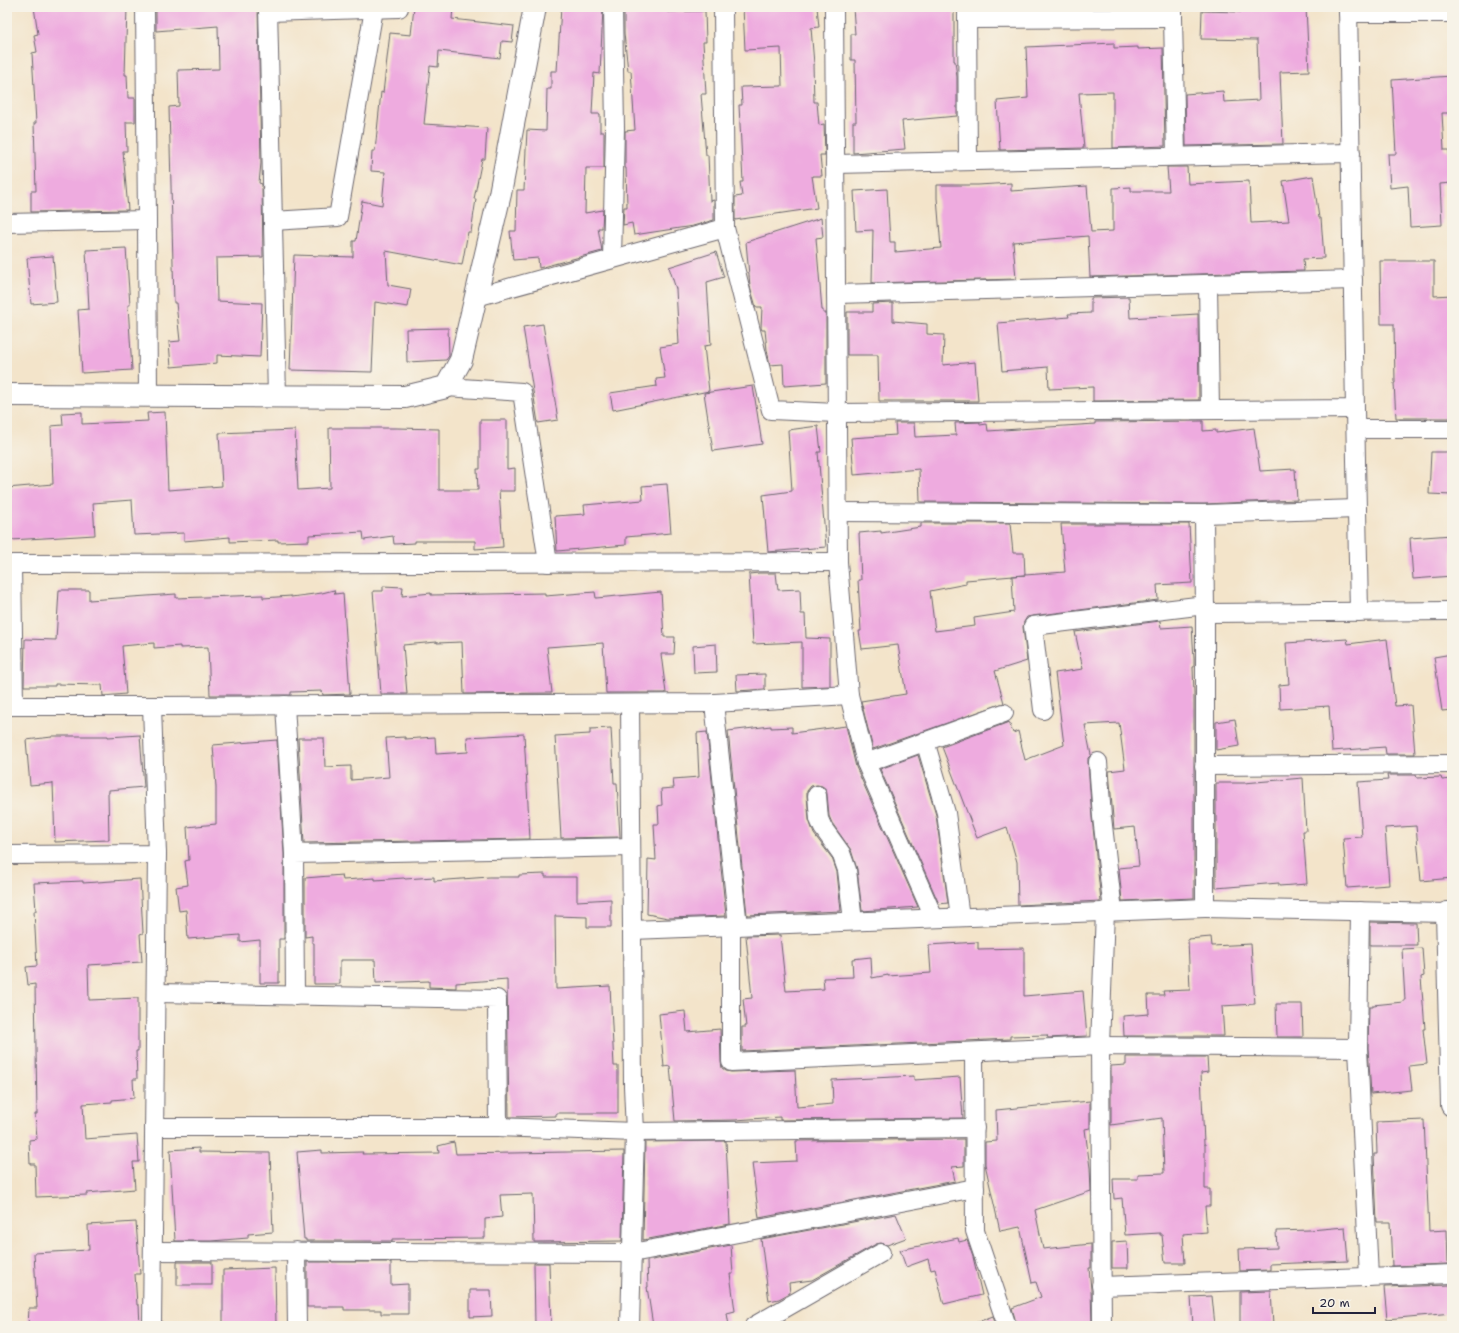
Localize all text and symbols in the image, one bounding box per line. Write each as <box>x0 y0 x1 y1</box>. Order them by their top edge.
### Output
scale bar <box>1313 1289 1375 1315</box>
text: 20 m <box>1319 1295 1350 1311</box>

